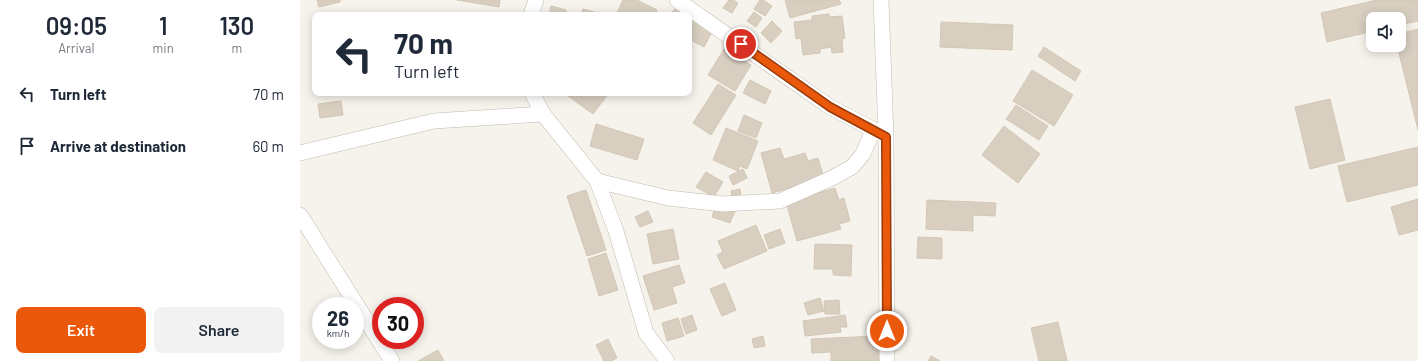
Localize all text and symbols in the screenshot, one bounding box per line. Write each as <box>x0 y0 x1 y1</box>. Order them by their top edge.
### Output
text: 09:05 <box>46 11 107 40</box>
text: 1 <box>159 11 167 40</box>
text: 130 <box>219 11 254 40</box>
map controls <box>1366 12 1406 52</box>
button: sound <box>1366 12 1406 52</box>
text: 70 m <box>394 26 453 60</box>
pin <box>724 27 758 61</box>
icon: left <box>328 28 380 80</box>
icon: arrive <box>730 33 752 55</box>
text: Arrival <box>58 40 94 56</box>
text: min <box>153 40 174 56</box>
text: m <box>231 40 242 56</box>
text: Turn left <box>394 60 460 82</box>
icon: left <box>16 83 38 105</box>
text: Turn left <box>50 85 106 103</box>
text: 70 m <box>253 85 284 103</box>
icon: arrive <box>16 135 38 157</box>
text: Arrive at destination <box>50 137 186 155</box>
text: 60 m <box>252 137 284 155</box>
speed limit sign: 30 <box>372 297 424 349</box>
text: 26 <box>327 306 349 330</box>
button: Exit <box>16 307 146 353</box>
button: Share <box>154 307 284 353</box>
position arrow <box>866 310 908 352</box>
text: km/h <box>327 327 349 339</box>

